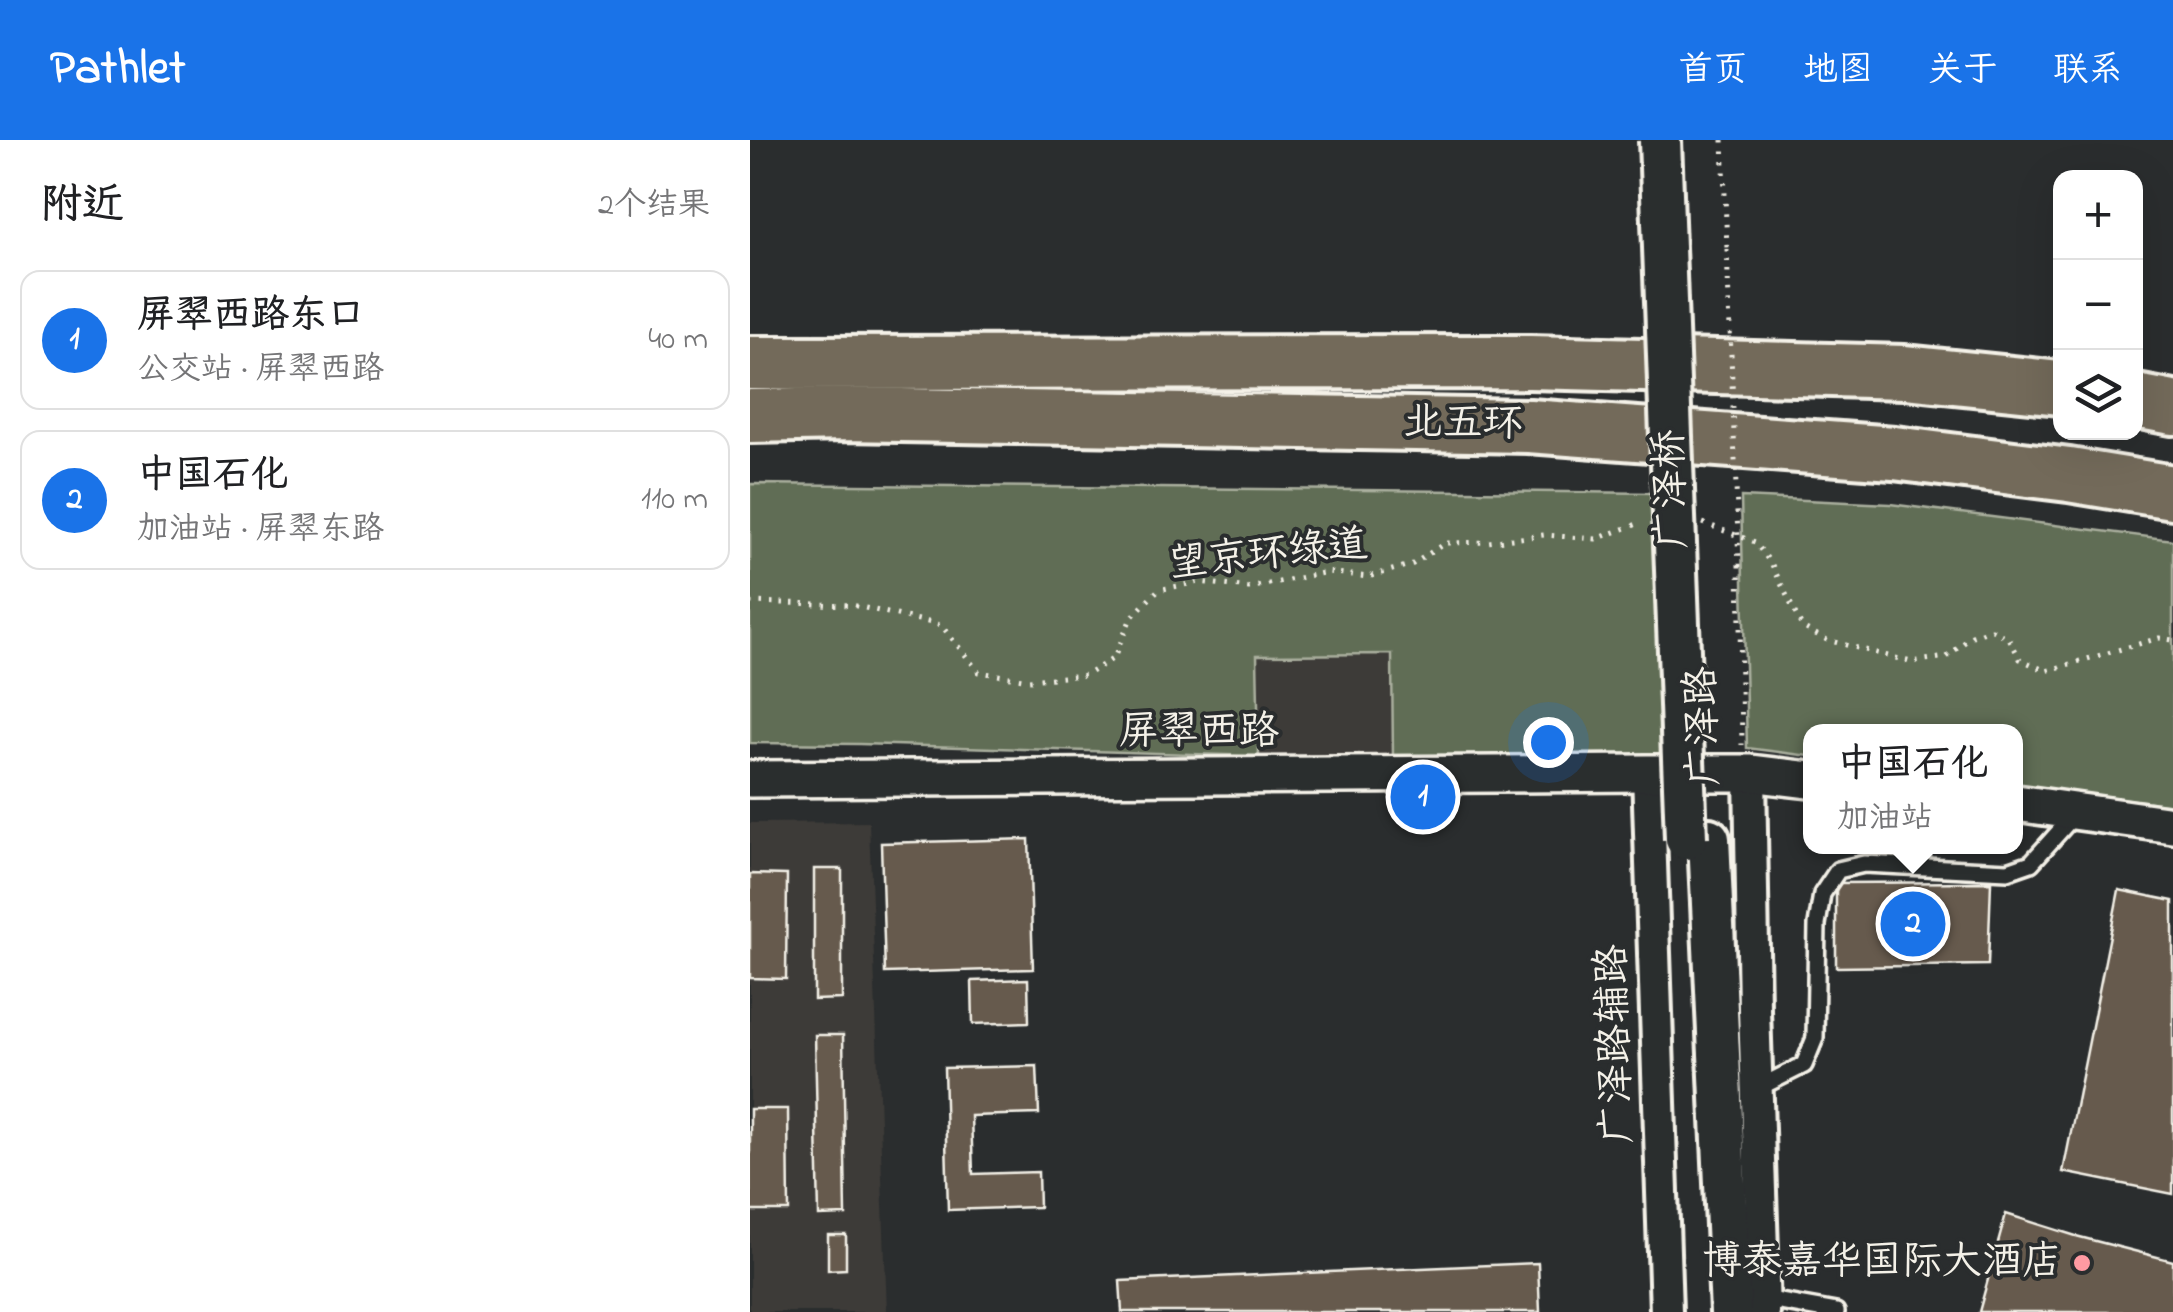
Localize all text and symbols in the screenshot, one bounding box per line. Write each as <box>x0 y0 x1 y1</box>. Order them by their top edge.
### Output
text: Pathlet <box>50 35 185 105</box>
text: 首页 <box>1678 46 1748 97</box>
text: 地图 <box>1803 46 1873 97</box>
text: 关于 <box>1928 46 1998 97</box>
text: 联系 <box>2053 46 2123 97</box>
map controls <box>2053 170 2143 440</box>
button: + <box>2053 170 2143 260</box>
text: 附近 <box>40 176 124 237</box>
text: 2个结果 <box>598 183 710 230</box>
button: − <box>2053 260 2143 350</box>
text: 屏翠西路东口 <box>137 289 365 345</box>
text: 1 <box>69 317 80 364</box>
text: 40 m <box>648 317 708 364</box>
text: 公交站 · 屏翠西路 <box>137 347 384 394</box>
button: layers <box>2053 350 2143 440</box>
street label: 北五环 <box>1402 394 1524 456</box>
street label: 广泽桥 <box>1641 428 1705 550</box>
text: 中国石化 <box>137 449 289 505</box>
text: 2 <box>67 477 82 524</box>
text: 110 m <box>641 477 708 524</box>
text: 加油站 · 屏翠东路 <box>137 507 384 554</box>
street label: 望京环绿道 <box>1165 516 1371 596</box>
street label: 广泽路 <box>1673 665 1737 787</box>
street label: 屏翠西路 <box>1119 704 1279 763</box>
your location <box>1523 717 1574 768</box>
popup <box>1803 724 2023 854</box>
text: 中国石化 <box>1837 738 1989 794</box>
pin: 1 <box>1390 760 1456 834</box>
text: 加油站 <box>1837 796 1933 843</box>
pin: 2 <box>1880 886 1946 962</box>
street label: 广泽路辅路 <box>1584 943 1650 1145</box>
place label: 博泰嘉华国际大酒店 <box>1702 1234 2062 1293</box>
marker: 博泰嘉华国际大酒店 <box>2071 1252 2093 1274</box>

